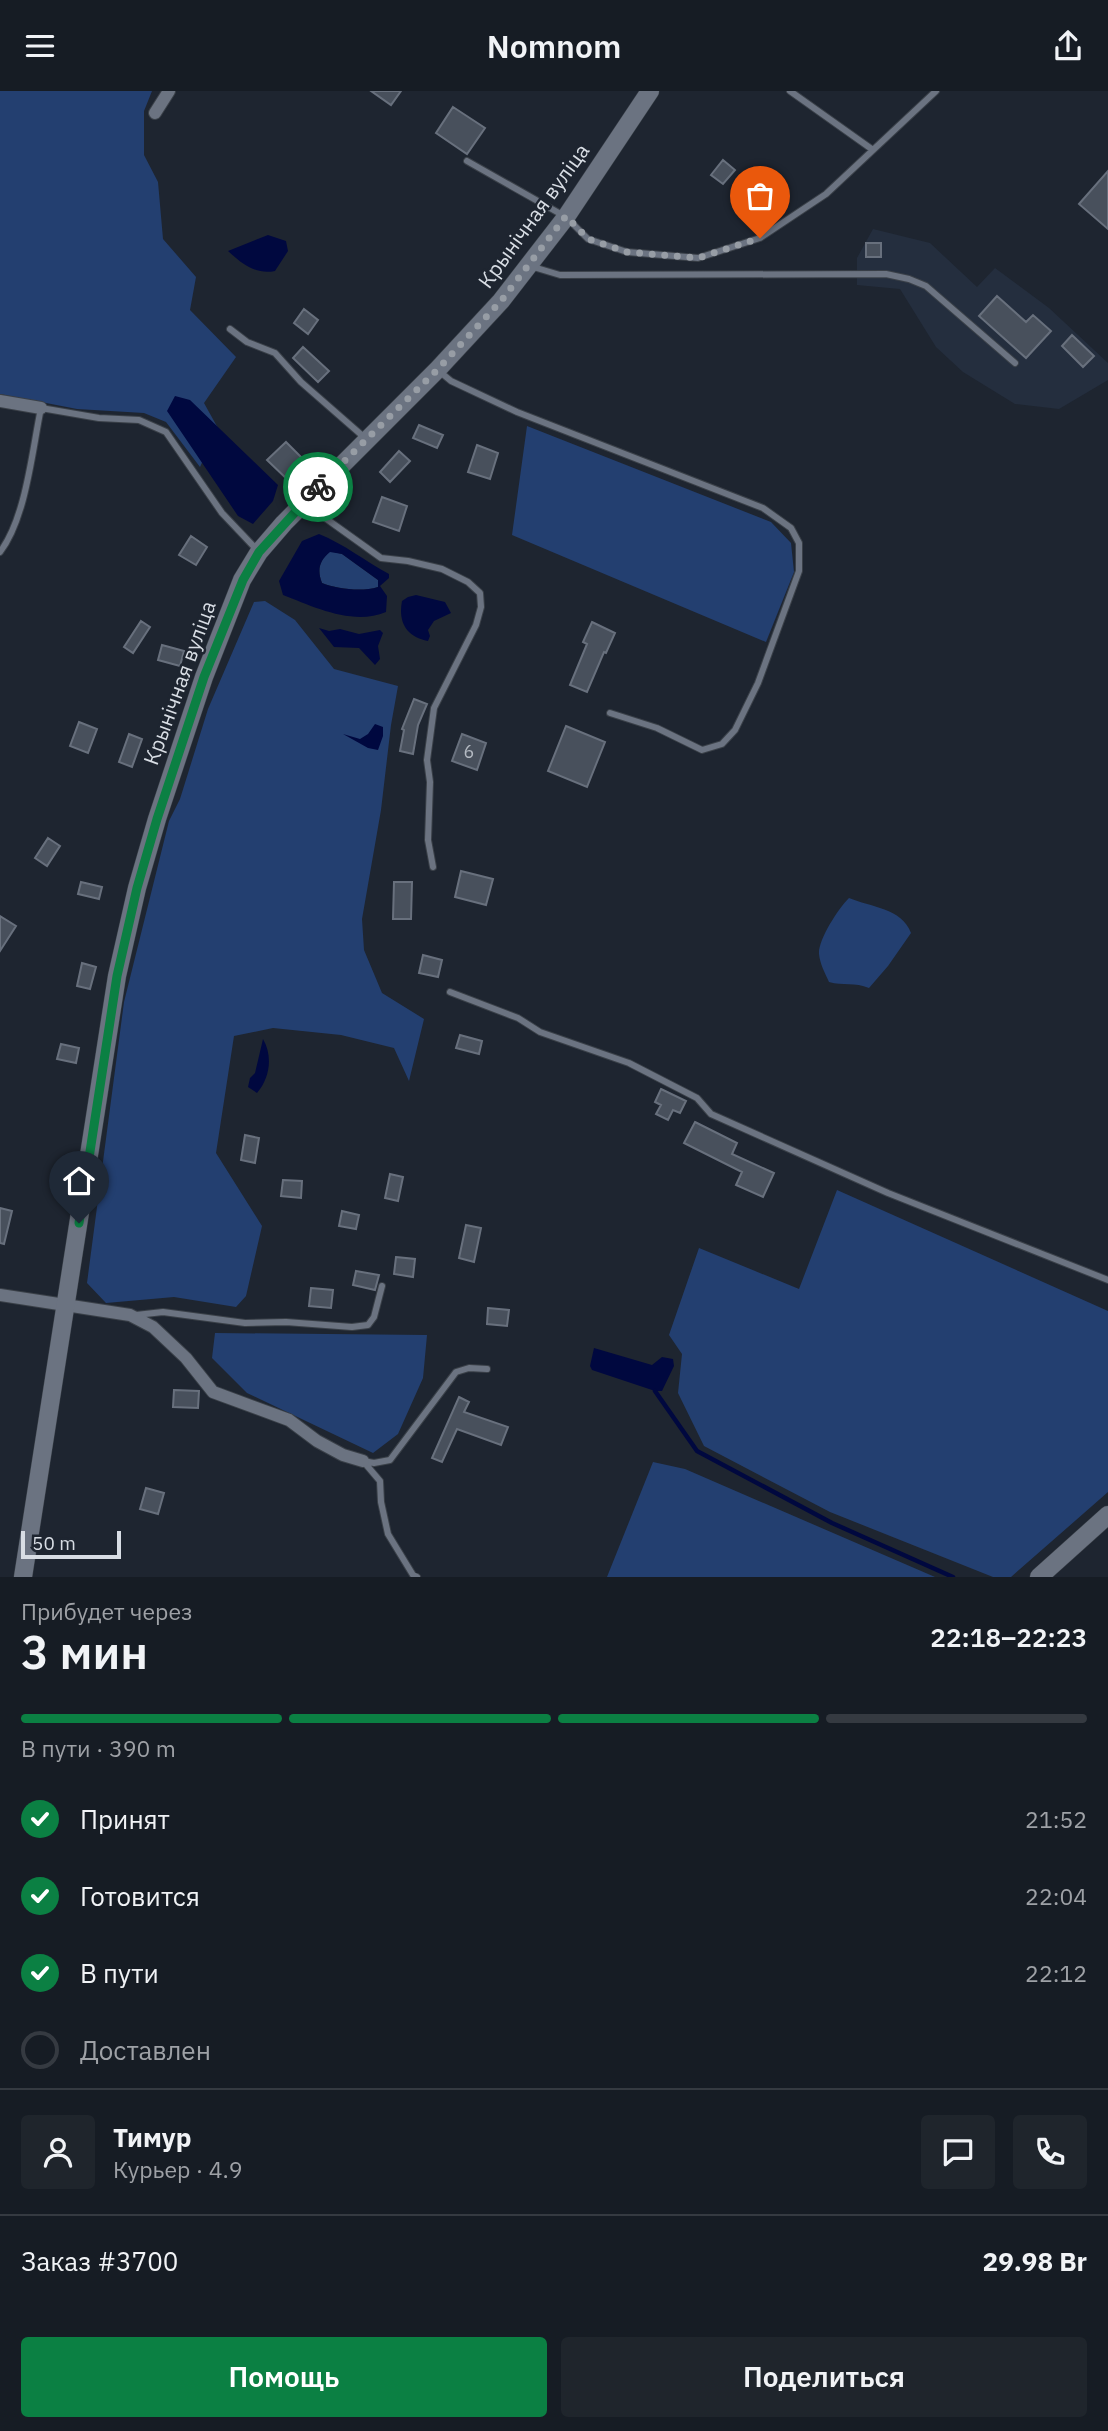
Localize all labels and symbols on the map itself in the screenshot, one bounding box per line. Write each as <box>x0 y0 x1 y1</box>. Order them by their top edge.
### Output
street label: Крынічная вуліца <box>471 137 595 293</box>
pin <box>730 166 790 238</box>
courier <box>283 452 353 522</box>
street label: Крынічная вуліца <box>136 597 222 769</box>
house number: 6 <box>464 740 474 763</box>
pin <box>49 1151 109 1223</box>
scale bar <box>21 1528 121 1560</box>

